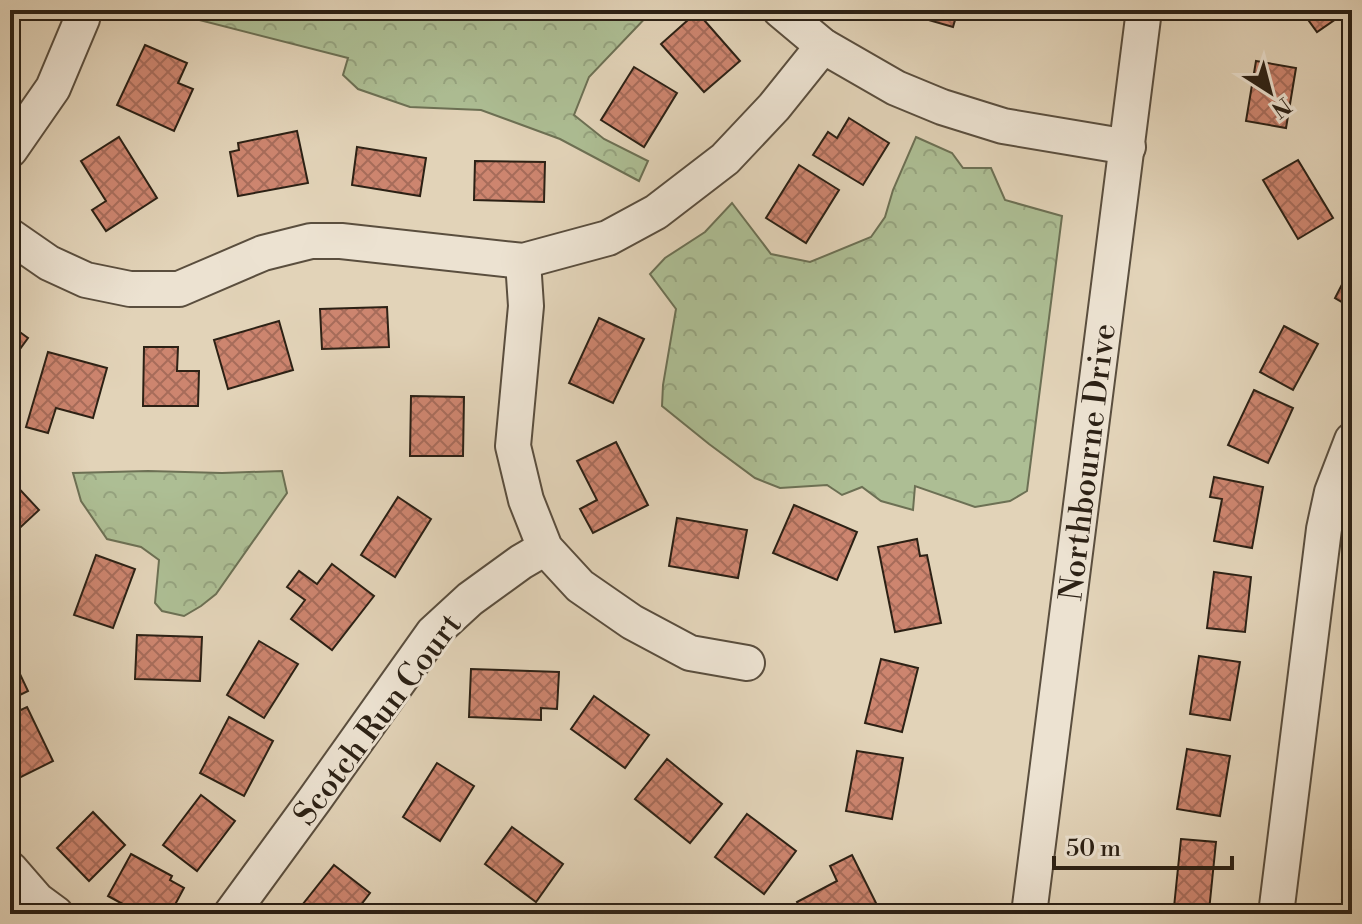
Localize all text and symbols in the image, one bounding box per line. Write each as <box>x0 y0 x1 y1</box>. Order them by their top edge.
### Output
north arrow <box>1230 52 1310 132</box>
text: N <box>1265 91 1296 123</box>
street label: Northbourne Drive <box>1051 321 1125 603</box>
street label: Scotch Run Court <box>285 606 471 833</box>
scale bar <box>1054 820 1232 870</box>
text: 50 m <box>1066 834 1121 864</box>

